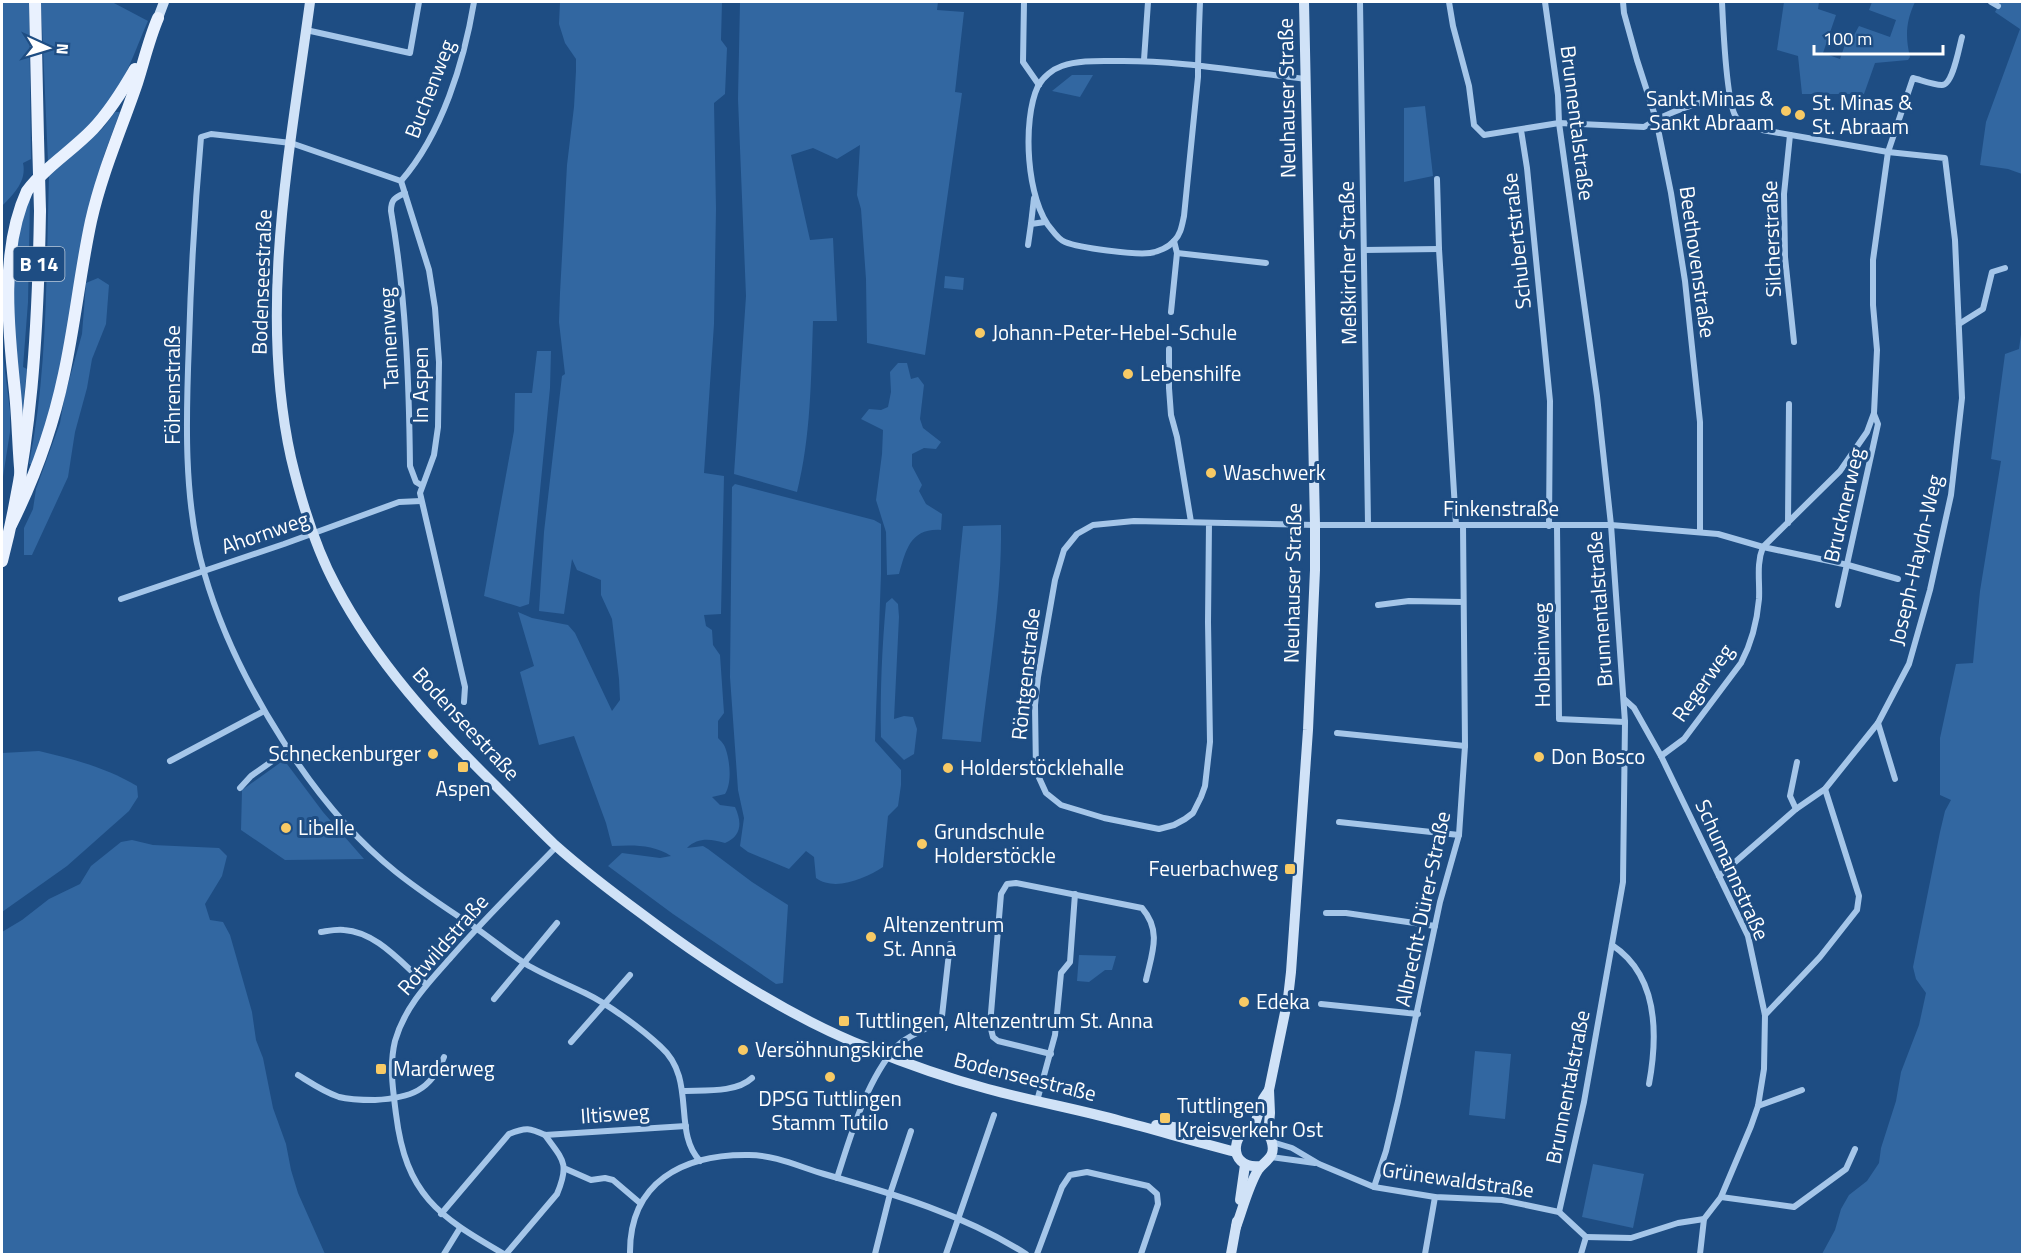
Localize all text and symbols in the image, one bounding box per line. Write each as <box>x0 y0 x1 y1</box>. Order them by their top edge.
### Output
north arrow <box>18 18 78 78</box>
street label: Neuhauser Straße <box>1269 18 1303 178</box>
scale bar <box>1814 18 1943 56</box>
text: 100 m <box>1823 25 1872 52</box>
street label: Buchenweg <box>396 34 463 143</box>
text: N <box>51 43 75 55</box>
street label: Brunnentalstraße <box>1553 43 1603 202</box>
place label: Sankt Minas & Sankt Abraam <box>1646 82 1775 138</box>
place label: St. Minas & St. Abraam <box>1812 86 1913 142</box>
marker: Sankt Minas & Sankt Abraam <box>1779 104 1793 118</box>
marker: St. Minas & St. Abraam <box>1793 108 1807 122</box>
street label: Schubertstraße <box>1493 171 1539 311</box>
street label: Silcherstraße <box>1753 180 1789 298</box>
street label: Meßkircher Straße <box>1330 181 1364 345</box>
street label: Beethovenstraße <box>1671 184 1724 340</box>
street label: Bodenseestraße <box>242 209 280 355</box>
road number: B 14 <box>14 247 64 281</box>
street label: Tannenweg <box>369 286 407 389</box>
place label: Johann-Peter-Hebel-Schule <box>992 316 1237 348</box>
street label: Föhrenstraße <box>156 325 188 445</box>
marker: Johann-Peter-Hebel-Schule <box>973 326 987 340</box>
street label: In Aspen <box>404 347 436 423</box>
place label: Lebenshilfe <box>1140 357 1241 389</box>
marker: Lebenshilfe <box>1121 367 1135 381</box>
street label: Brucknerweg <box>1814 444 1872 565</box>
place label: Waschwerk <box>1223 456 1326 488</box>
marker: Waschwerk <box>1204 466 1218 480</box>
street label: Joseph-Haydn-Weg <box>1880 471 1950 648</box>
street label: Finkenstraße <box>1443 492 1559 524</box>
street label: Ahornweg <box>217 502 313 562</box>
street label: Neuhauser Straße <box>1275 503 1309 663</box>
street label: Brunnentalstraße <box>1578 530 1620 688</box>
street label: Holbeinweg <box>1524 602 1558 708</box>
street label: Röntgenstraße <box>1002 606 1048 742</box>
street label: Regerweg <box>1663 637 1741 728</box>
street label: Bodenseestraße <box>405 659 528 787</box>
place label: Schneckenburger <box>268 737 421 769</box>
place label: Don Bosco <box>1551 740 1645 772</box>
marker: Schneckenburger <box>426 747 440 761</box>
marker: Don Bosco <box>1532 750 1546 764</box>
place label: Holderstöcklehalle <box>960 751 1124 783</box>
marker: Aspen <box>456 760 470 774</box>
marker: Holderstöcklehalle <box>941 761 955 775</box>
place label: Aspen <box>435 772 491 804</box>
street label: Schumannstraße <box>1688 794 1778 945</box>
street label: Albrecht-Dürer-Straße <box>1386 808 1458 1009</box>
place label: Libelle <box>298 811 355 843</box>
place label: Grundschule Holderstöckle <box>934 815 1056 871</box>
marker: Libelle <box>279 821 293 835</box>
marker: Grundschule Holderstöckle <box>915 837 929 851</box>
place label: Feuerbachweg <box>1149 852 1278 884</box>
marker: Feuerbachweg <box>1283 862 1297 876</box>
street label: Rotwildstraße <box>389 887 495 1002</box>
place label: Altenzentrum St. Anna <box>883 908 1004 964</box>
marker: Altenzentrum St. Anna <box>864 930 878 944</box>
place label: Edeka <box>1256 985 1310 1017</box>
marker: Edeka <box>1237 995 1251 1009</box>
place label: Tuttlingen, Altenzentrum St. Anna <box>856 1004 1154 1036</box>
street label: Brunnentalstraße <box>1536 1007 1598 1166</box>
marker: Tuttlingen, Altenzentrum St. Anna <box>837 1014 851 1028</box>
place label: Versöhnungskirche <box>755 1033 924 1065</box>
marker: Versöhnungskirche <box>736 1043 750 1057</box>
street label: Bodenseestraße <box>951 1043 1100 1109</box>
place label: Marderweg <box>393 1052 495 1084</box>
marker: Marderweg <box>374 1062 388 1076</box>
marker: DPSG Tuttlingen Stamm Tutilo <box>823 1070 837 1084</box>
place label: DPSG Tuttlingen Stamm Tutilo <box>758 1082 902 1138</box>
place label: Tuttlingen Kreisverkehr Ost <box>1177 1089 1324 1145</box>
street label: Iltisweg <box>579 1095 651 1131</box>
marker: Tuttlingen Kreisverkehr Ost <box>1158 1111 1172 1125</box>
street label: Grünewaldstraße <box>1380 1153 1536 1206</box>

